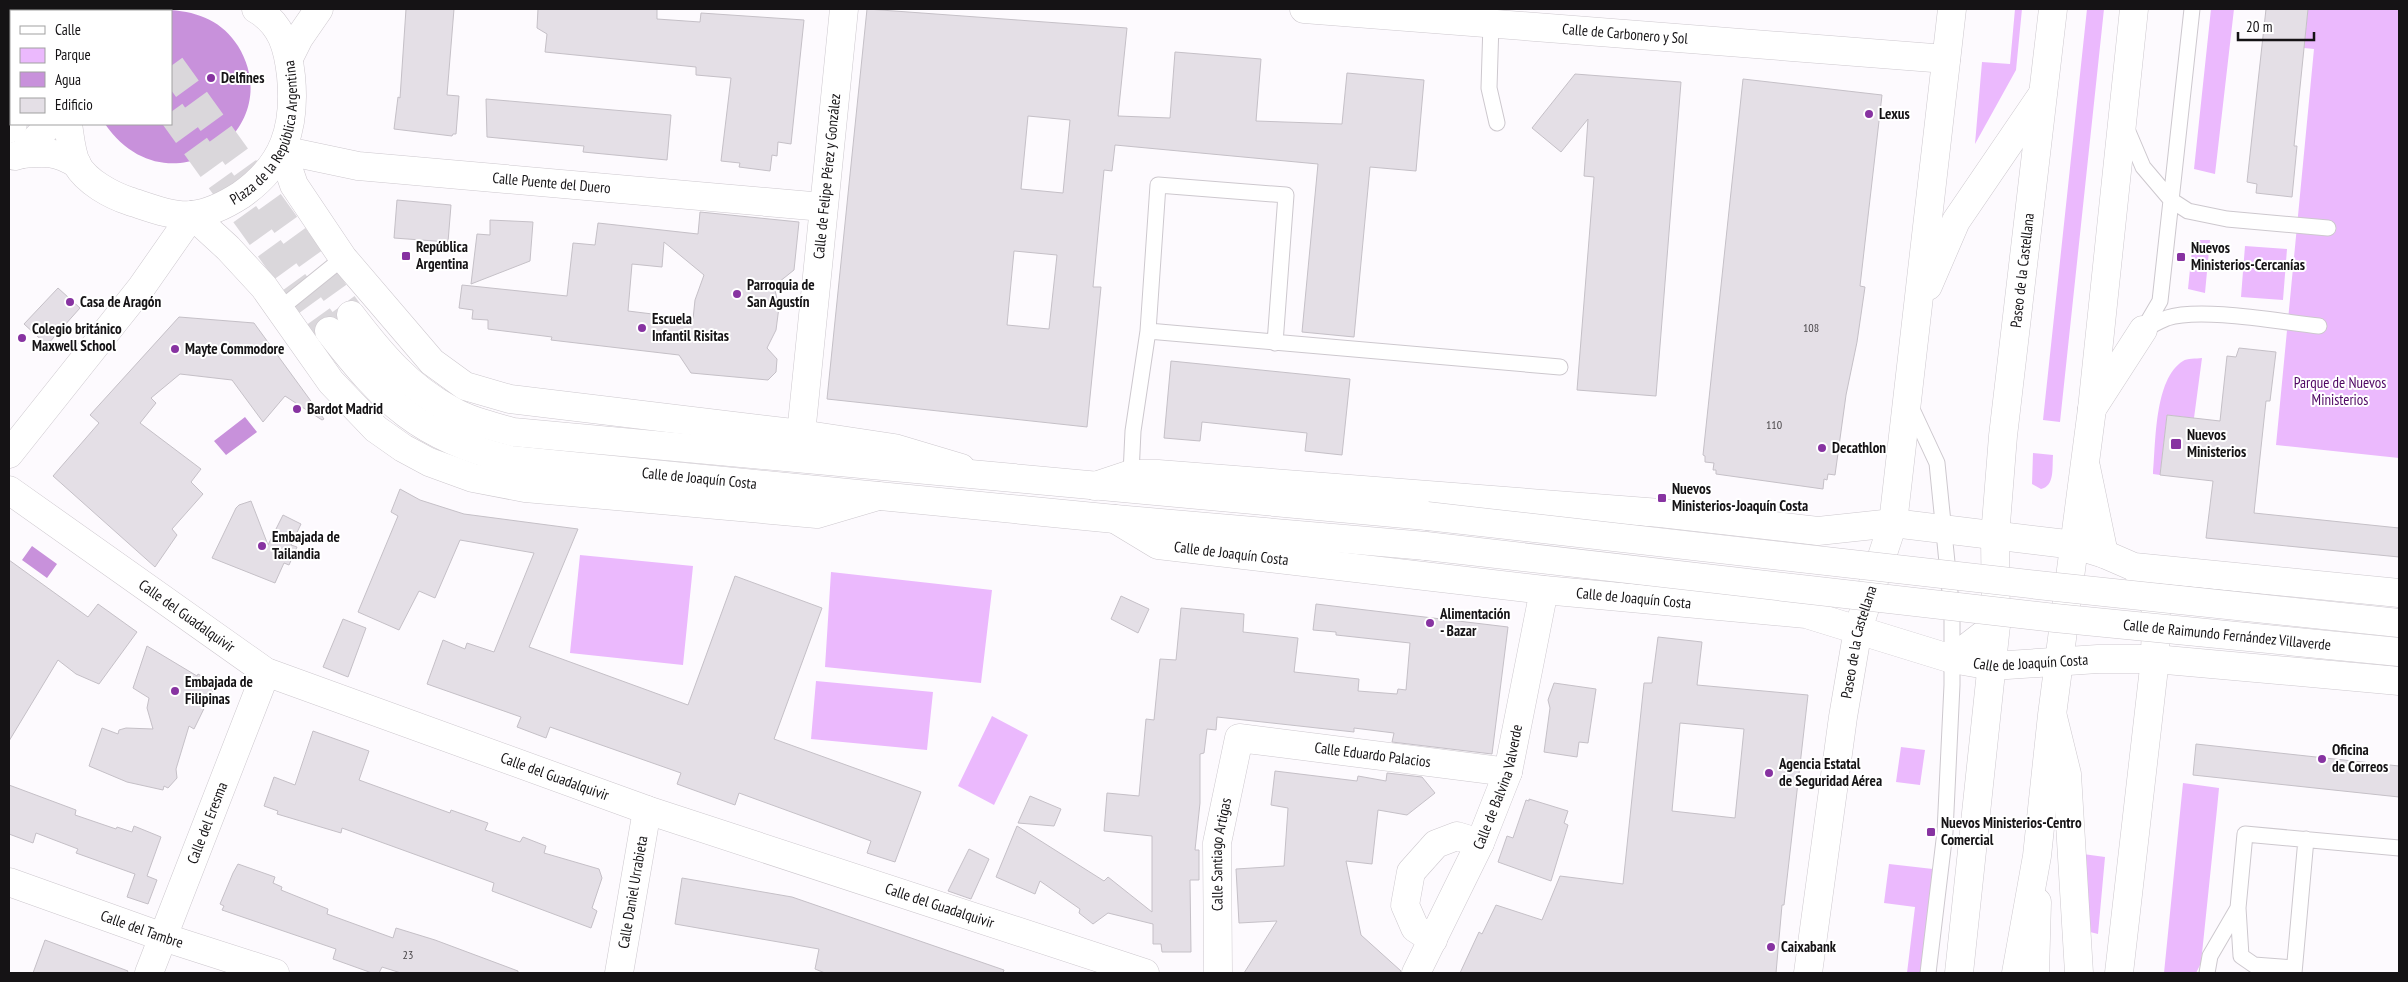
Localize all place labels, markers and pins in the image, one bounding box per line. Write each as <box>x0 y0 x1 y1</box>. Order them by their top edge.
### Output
place label: Delfines <box>221 68 264 87</box>
marker: Delfines <box>205 72 217 84</box>
place label: Lexus <box>1879 104 1910 123</box>
marker: Lexus <box>1863 108 1875 120</box>
place label: República Argentina <box>415 237 468 273</box>
place label: Nuevos Ministerios-Cercanías <box>2191 238 2305 274</box>
marker: República Argentina <box>400 250 412 262</box>
marker: Nuevos Ministerios-Cercanías <box>2175 251 2187 263</box>
place label: Parroquia de San Agustín <box>747 275 815 311</box>
marker: Parroquia de San Agustín <box>731 288 743 300</box>
place label: Casa de Aragón <box>80 292 162 311</box>
marker: Casa de Aragón <box>64 296 76 308</box>
place label: Escuela Infantil Risitas <box>652 309 729 345</box>
place label: Colegio británico Maxwell School <box>32 319 122 355</box>
marker: Escuela Infantil Risitas <box>636 322 648 334</box>
marker: Colegio británico Maxwell School <box>16 332 28 344</box>
place label: Mayte Commodore <box>185 339 284 358</box>
marker: Mayte Commodore <box>169 343 181 355</box>
place label: Bardot Madrid <box>307 399 383 418</box>
marker: Bardot Madrid <box>291 403 303 415</box>
place label: Nuevos Ministerios <box>2187 425 2246 461</box>
marker: Nuevos Ministerios <box>2169 437 2183 451</box>
place label: Decathlon <box>1832 438 1886 457</box>
marker: Decathlon <box>1816 442 1828 454</box>
place label: Nuevos Ministerios-Joaquín Costa <box>1672 479 1808 515</box>
marker: Nuevos Ministerios-Joaquín Costa <box>1656 492 1668 504</box>
place label: Embajada de Tailandia <box>272 527 340 563</box>
marker: Embajada de Tailandia <box>256 540 268 552</box>
place label: Alimentación - Bazar <box>1439 604 1510 640</box>
marker: Alimentación - Bazar <box>1424 617 1436 629</box>
place label: Embajada de Filipinas <box>185 672 253 708</box>
marker: Embajada de Filipinas <box>169 685 181 697</box>
place label: Oficina de Correos <box>2332 740 2388 776</box>
marker: Oficina de Correos <box>2316 753 2328 765</box>
place label: Agencia Estatal de Seguridad Aérea <box>1778 754 1882 790</box>
marker: Agencia Estatal de Seguridad Aérea <box>1763 767 1775 779</box>
place label: Nuevos Ministerios-Centro Comercial <box>1941 813 2082 849</box>
marker: Nuevos Ministerios-Centro Comercial <box>1925 826 1937 838</box>
place label: Caixabank <box>1781 937 1837 956</box>
marker: Caixabank <box>1765 941 1777 953</box>

